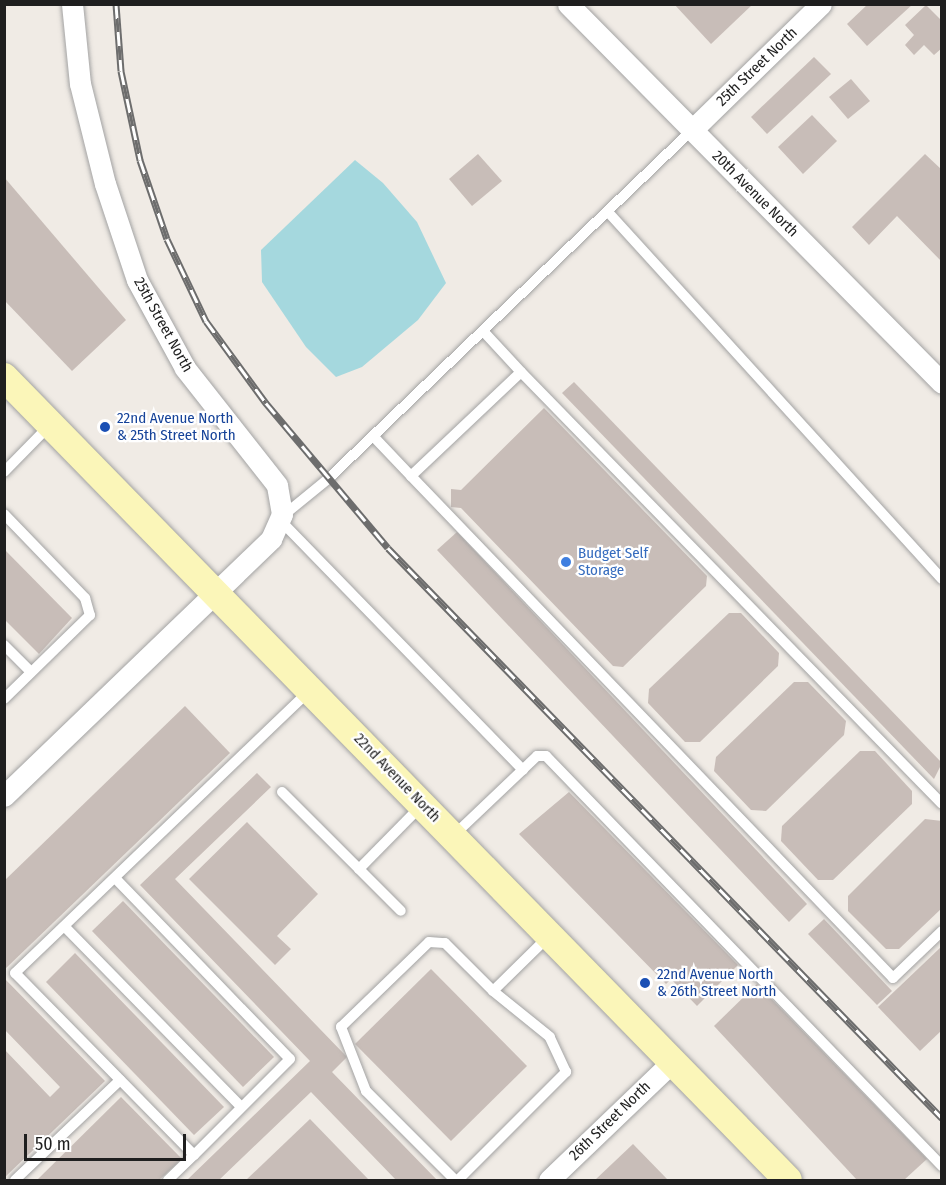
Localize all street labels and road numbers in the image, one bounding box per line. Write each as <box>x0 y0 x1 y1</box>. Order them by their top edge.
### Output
street label: 25th Street North <box>713 24 801 110</box>
street label: 20th Avenue North <box>708 147 802 241</box>
street label: 25th Street North <box>130 275 196 375</box>
street label: 22nd Avenue North <box>350 730 444 826</box>
street label: 26th Street North <box>566 1078 654 1164</box>

